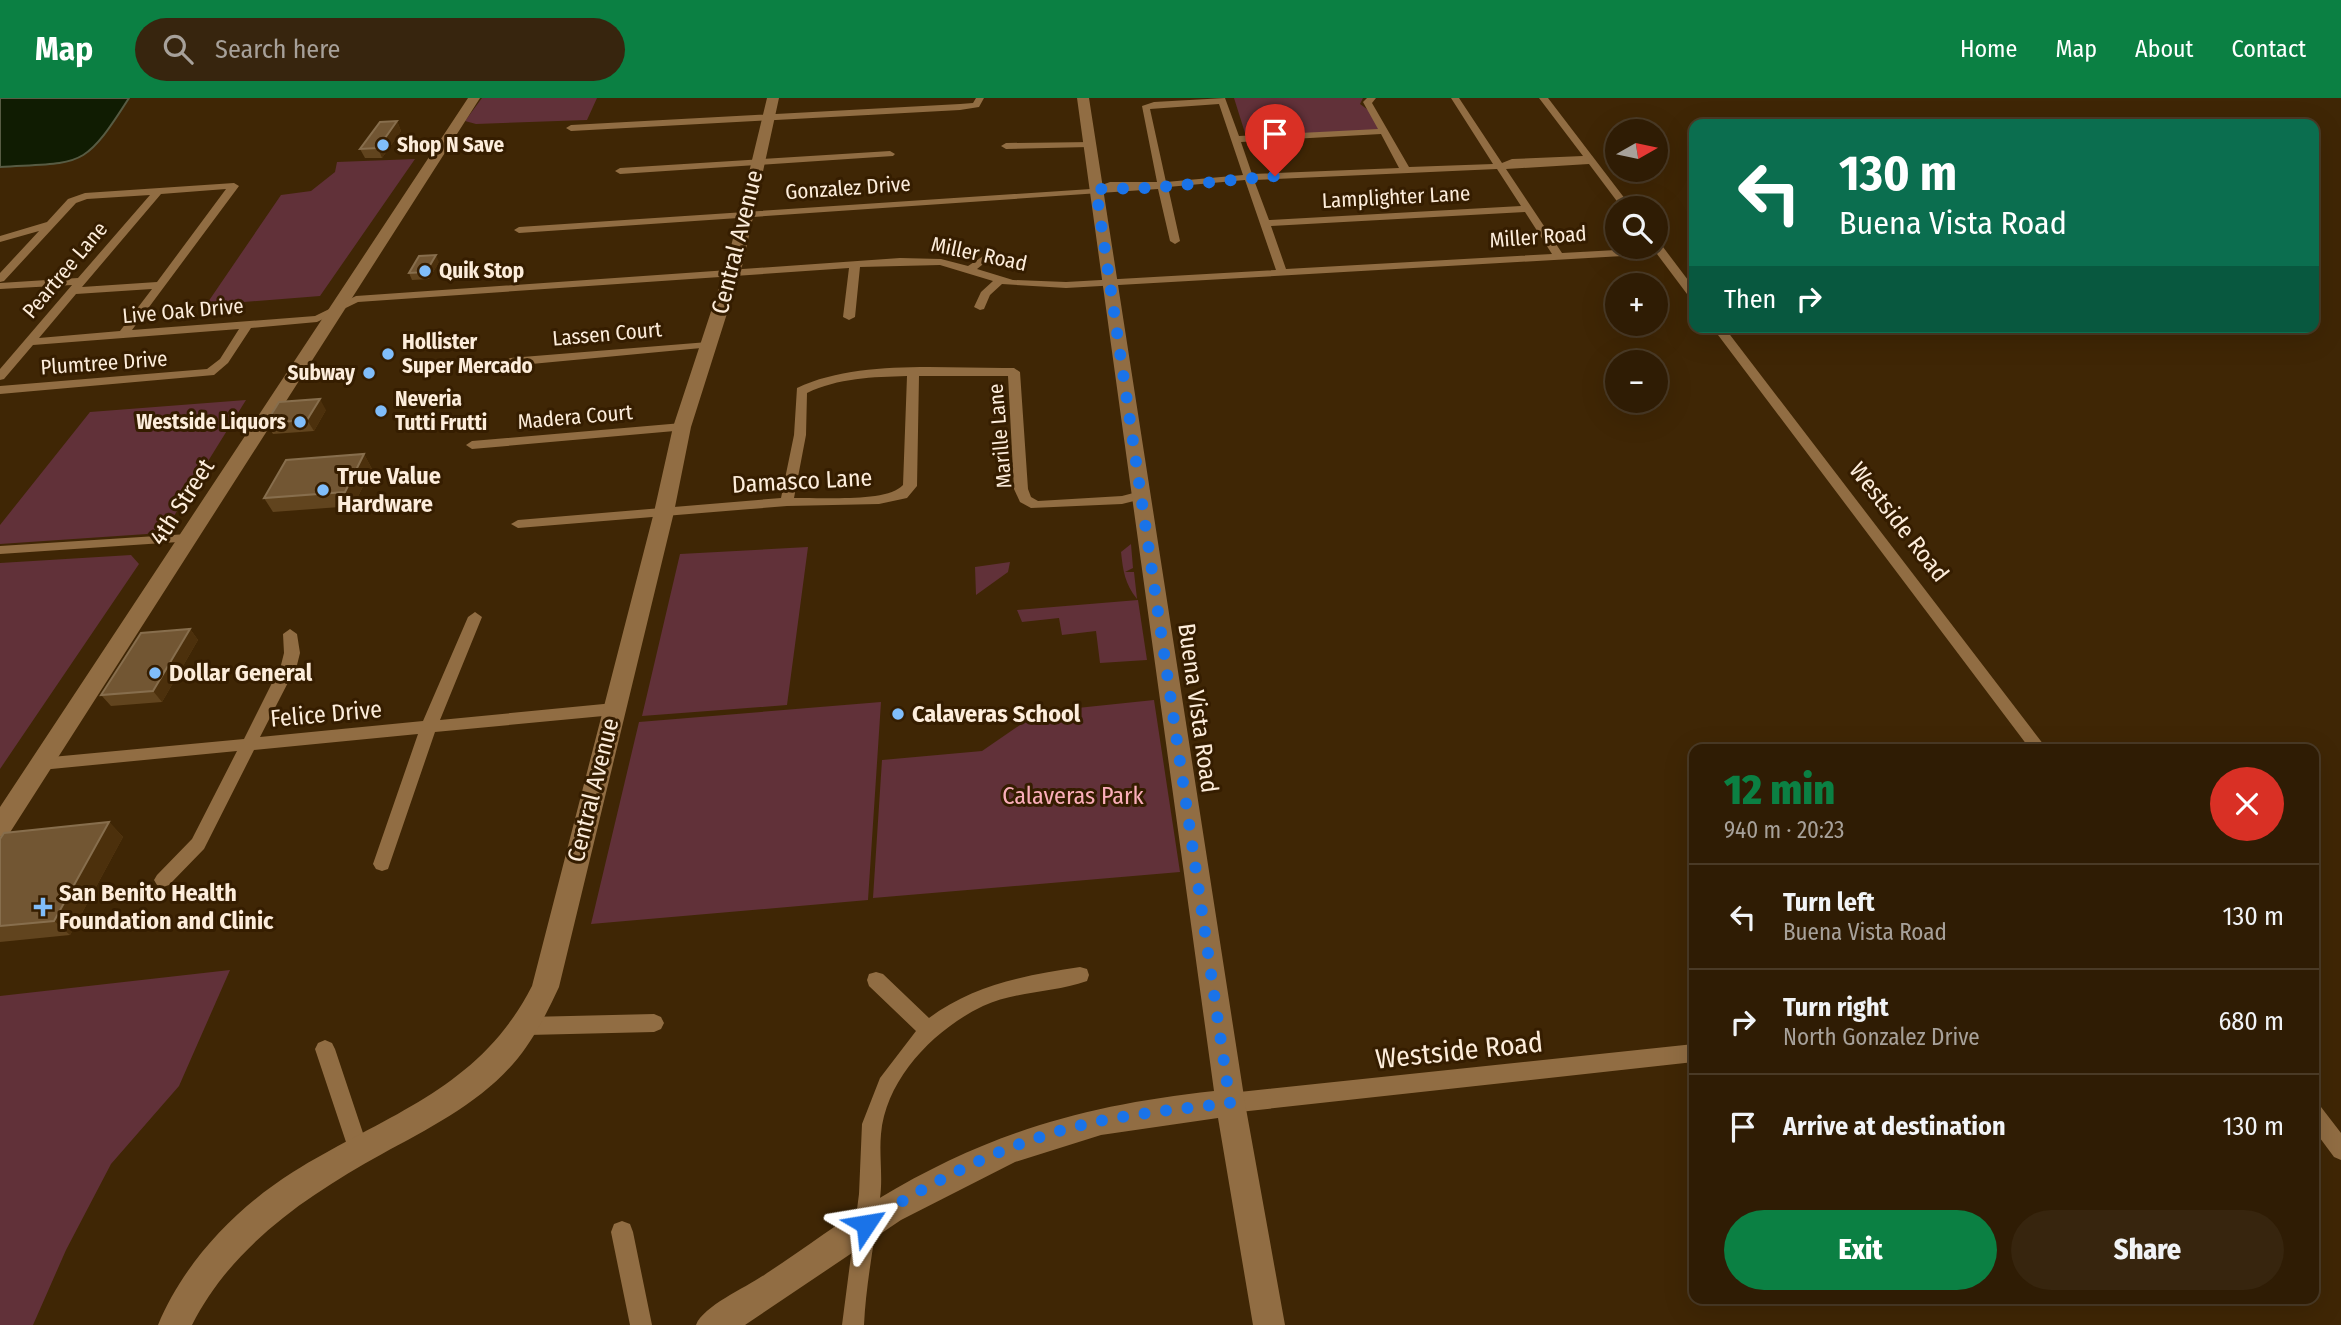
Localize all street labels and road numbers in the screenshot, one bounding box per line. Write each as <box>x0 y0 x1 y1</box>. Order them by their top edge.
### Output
street label: Central Avenue <box>706 167 768 317</box>
street label: Gonzalez Drive <box>784 171 912 205</box>
street label: Lamplighter Lane <box>1321 180 1471 214</box>
street label: Peartree Lane <box>17 216 113 324</box>
street label: Miller Road <box>1489 221 1587 253</box>
street label: Miller Road <box>929 231 1029 277</box>
street label: Live Oak Drive <box>121 293 245 329</box>
street label: Lassen Court <box>551 316 663 352</box>
street label: Plumtree Drive <box>40 346 168 380</box>
street label: Marille Lane <box>982 383 1018 489</box>
street label: Madera Court <box>516 399 634 435</box>
street label: 4th Street <box>144 454 220 550</box>
street label: Westside Road <box>1844 457 1954 587</box>
street label: Damasco Lane <box>731 463 873 499</box>
street label: Buena Vista Road <box>1172 621 1224 795</box>
street label: Felice Drive <box>269 695 383 733</box>
street label: Central Avenue <box>562 715 624 865</box>
street label: Westside Road <box>1374 1025 1544 1076</box>

